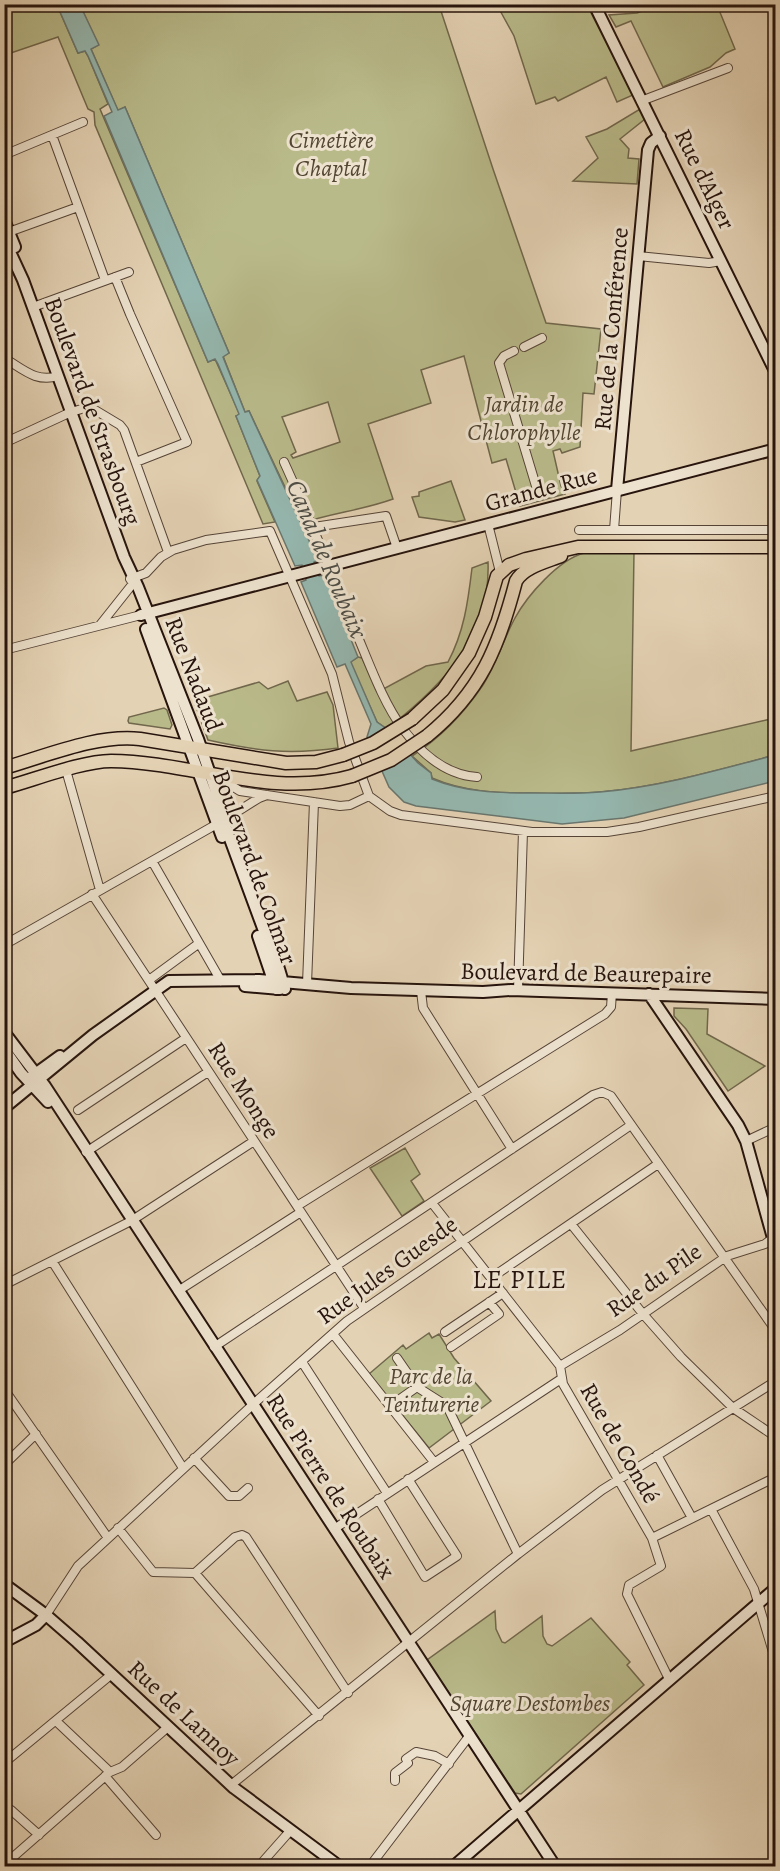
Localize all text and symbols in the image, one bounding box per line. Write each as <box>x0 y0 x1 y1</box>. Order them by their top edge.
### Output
street label: Rue d'Alger <box>667 123 743 235</box>
park label: Cimetière Chaptal <box>288 124 374 184</box>
street label: Rue de la Conférence <box>586 226 636 432</box>
street label: Boulevard de Strasbourg <box>37 292 149 530</box>
park label: Jardin de Chlorophylle <box>467 388 581 448</box>
street label: Grande Rue <box>481 459 601 519</box>
water label: Canal de Roubaix <box>278 474 377 645</box>
street label: Rue Nadaud <box>157 612 231 736</box>
street label: Boulevard de Colmar <box>205 765 305 969</box>
street label: Boulevard de Beaurepaire <box>460 955 712 991</box>
street label: Rue Monge <box>201 1035 287 1145</box>
street label: Rue Jules Guesde <box>310 1208 464 1332</box>
street label: Rue du Pile <box>600 1236 708 1324</box>
district label: LE PILE <box>472 1262 568 1297</box>
park label: Parc de la Teinturerie <box>383 1360 480 1420</box>
street label: Rue de Condé <box>573 1377 667 1509</box>
street label: Rue Pierre de Roubaix <box>259 1387 403 1586</box>
street label: Rue de Lannoy <box>121 1653 247 1774</box>
park label: Square Destombes <box>450 1687 610 1719</box>

